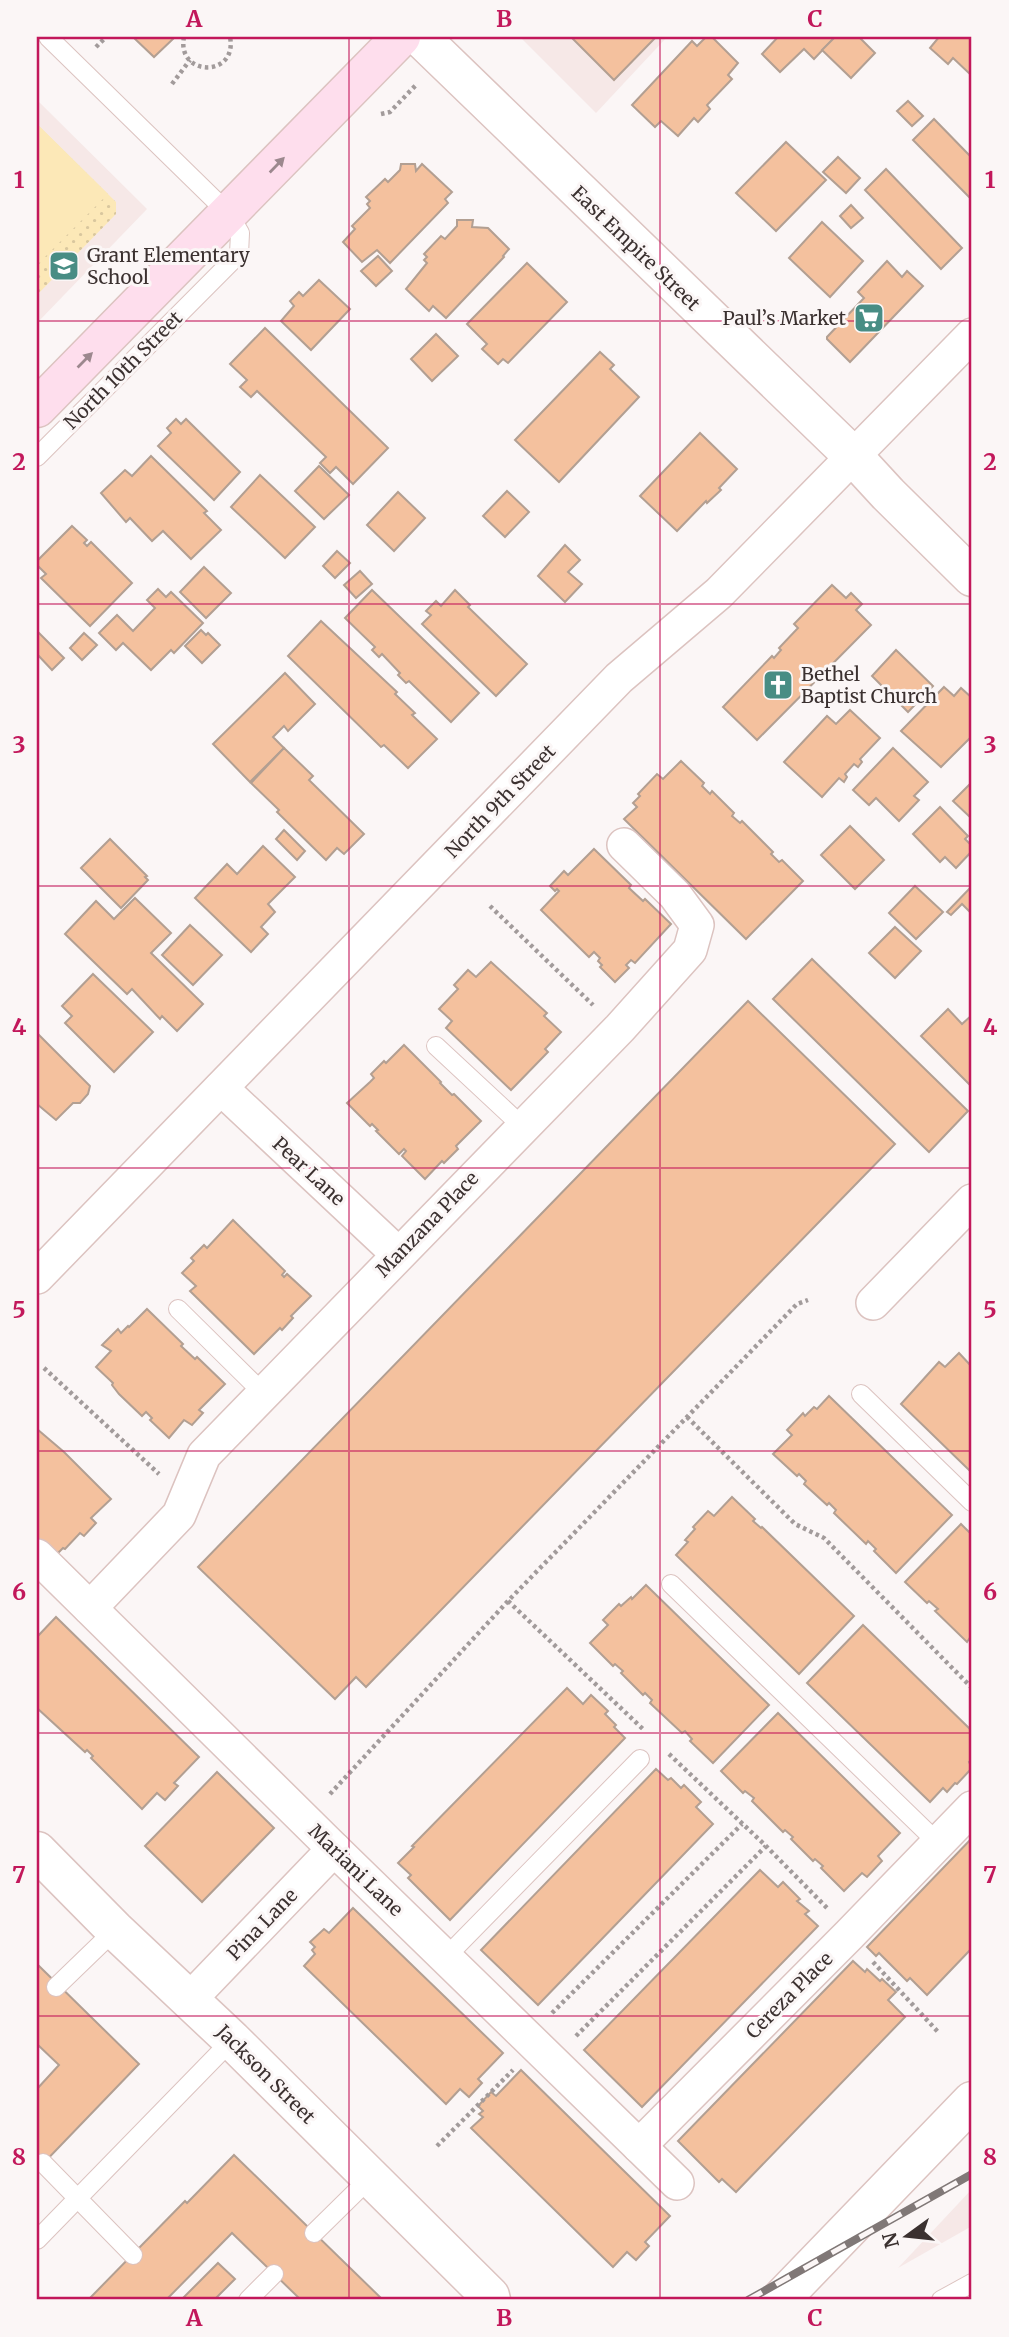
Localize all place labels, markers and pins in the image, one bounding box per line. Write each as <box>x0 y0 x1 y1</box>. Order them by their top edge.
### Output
place label: Grant Elementary School <box>87 243 250 289</box>
school or university icon: Grant Elementary School <box>47 249 81 283</box>
supermarket icon: Paul’s Market <box>852 301 886 335</box>
place label: Paul’s Market <box>723 306 847 330</box>
place label: Bethel Baptist Church <box>801 662 937 708</box>
church icon: Bethel Baptist Church <box>761 668 795 702</box>

